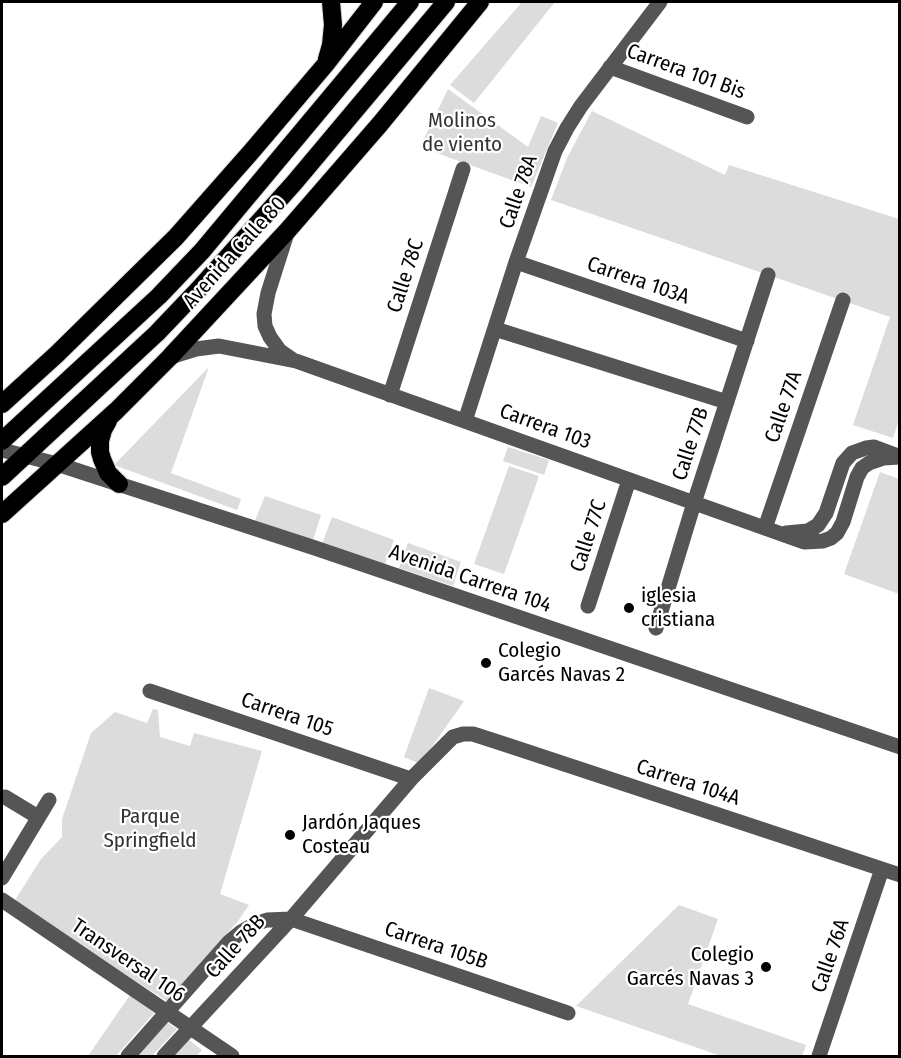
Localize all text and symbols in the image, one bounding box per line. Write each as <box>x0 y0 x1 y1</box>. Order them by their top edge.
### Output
street label: Carrera 101 Bis <box>623 39 749 105</box>
park label: Molinos de viento <box>422 108 502 158</box>
street label: Calle 78A <box>495 152 543 232</box>
street label: Avenida Calle 80 <box>178 192 292 314</box>
street label: Calle 78C <box>382 236 430 316</box>
street label: Carrera 103A <box>584 252 692 310</box>
street label: Calle 77A <box>760 368 808 446</box>
street label: Carrera 103 <box>496 399 594 455</box>
street label: Calle 77B <box>667 404 715 484</box>
street label: Calle 77C <box>566 497 612 575</box>
street label: Avenida Carrera 104 <box>386 539 554 619</box>
place label: iglesia cristiana <box>641 583 715 633</box>
marker: iglesia cristiana <box>622 601 636 615</box>
place label: Colegio Garcés Navas 2 <box>498 638 625 688</box>
marker: Colegio Garcés Navas 2 <box>479 656 493 670</box>
street label: Carrera 105 <box>238 687 336 743</box>
street label: Carrera 104A <box>633 754 743 812</box>
park label: Parque Springfield <box>103 804 197 854</box>
place label: Jardón Jaques Costeau <box>302 810 421 860</box>
marker: Jardón Jaques Costeau <box>283 828 297 842</box>
street label: Calle 78B <box>201 910 271 984</box>
street label: Transversal 106 <box>66 914 190 1008</box>
street label: Calle 76A <box>807 916 855 996</box>
street label: Carrera 105B <box>381 917 491 975</box>
place label: Colegio Garcés Navas 3 <box>627 942 754 992</box>
marker: Colegio Garcés Navas 3 <box>759 960 773 974</box>

